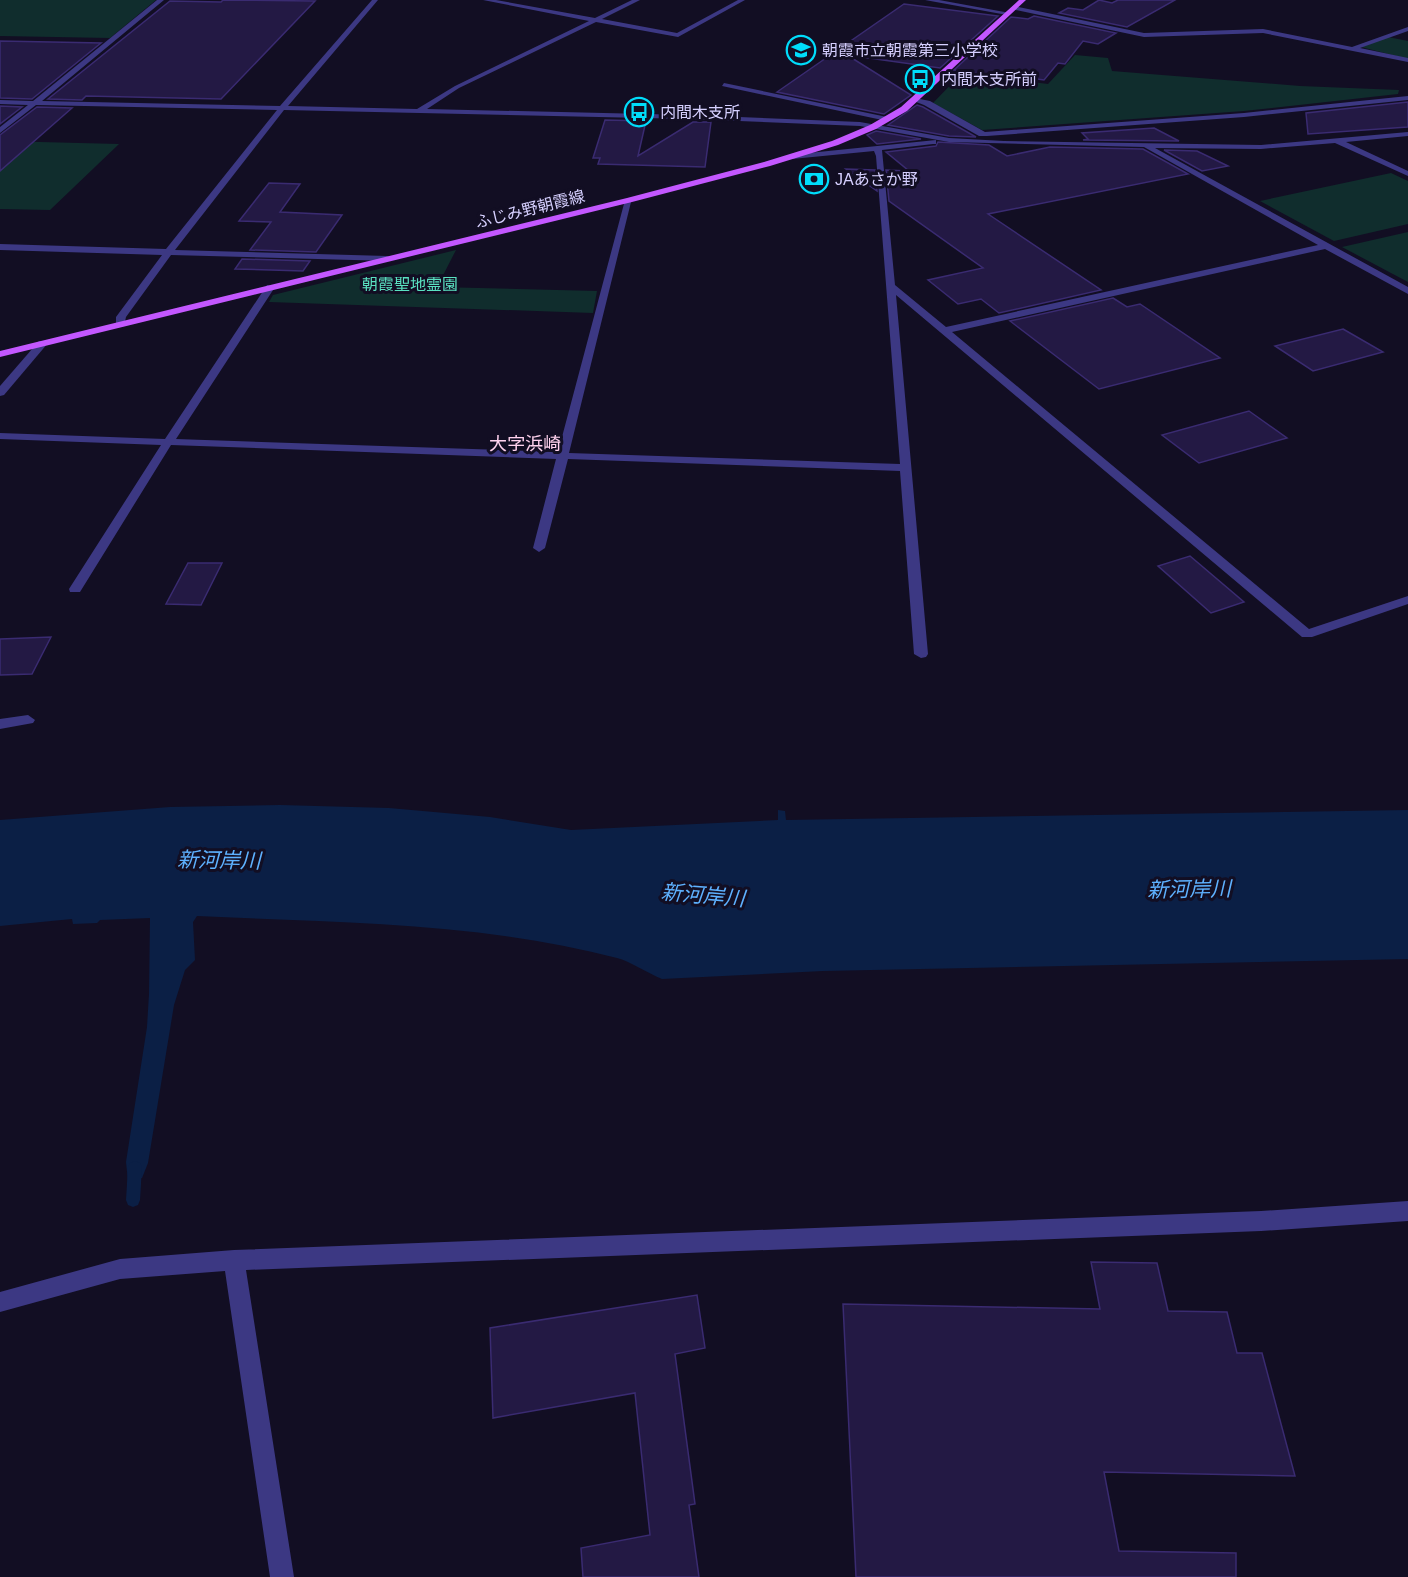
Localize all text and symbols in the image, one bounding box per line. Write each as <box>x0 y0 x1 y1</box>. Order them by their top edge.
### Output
school or university icon: 朝霞市立朝霞第三小学校 <box>785 34 817 66</box>
place label: 朝霞市立朝霞第三小学校 <box>822 42 998 59</box>
bus stop icon: 内間木支所前 <box>904 63 936 95</box>
place label: 内間木支所前 <box>941 71 1037 88</box>
bus stop icon: 内間木支所 <box>623 96 655 128</box>
place label: 内間木支所 <box>660 104 740 121</box>
bank icon: JAあさか野 <box>798 163 830 195</box>
place label: JAあさか野 <box>835 171 918 188</box>
street label: ふじみ野朝霞線 <box>474 187 586 231</box>
park label: 朝霞聖地霊園 <box>362 276 458 293</box>
district label: 大字浜崎 <box>489 434 561 454</box>
water label: 新河岸川 <box>177 848 263 872</box>
water label: 新河岸川 <box>1147 877 1233 901</box>
water label: 新河岸川 <box>660 880 748 910</box>

